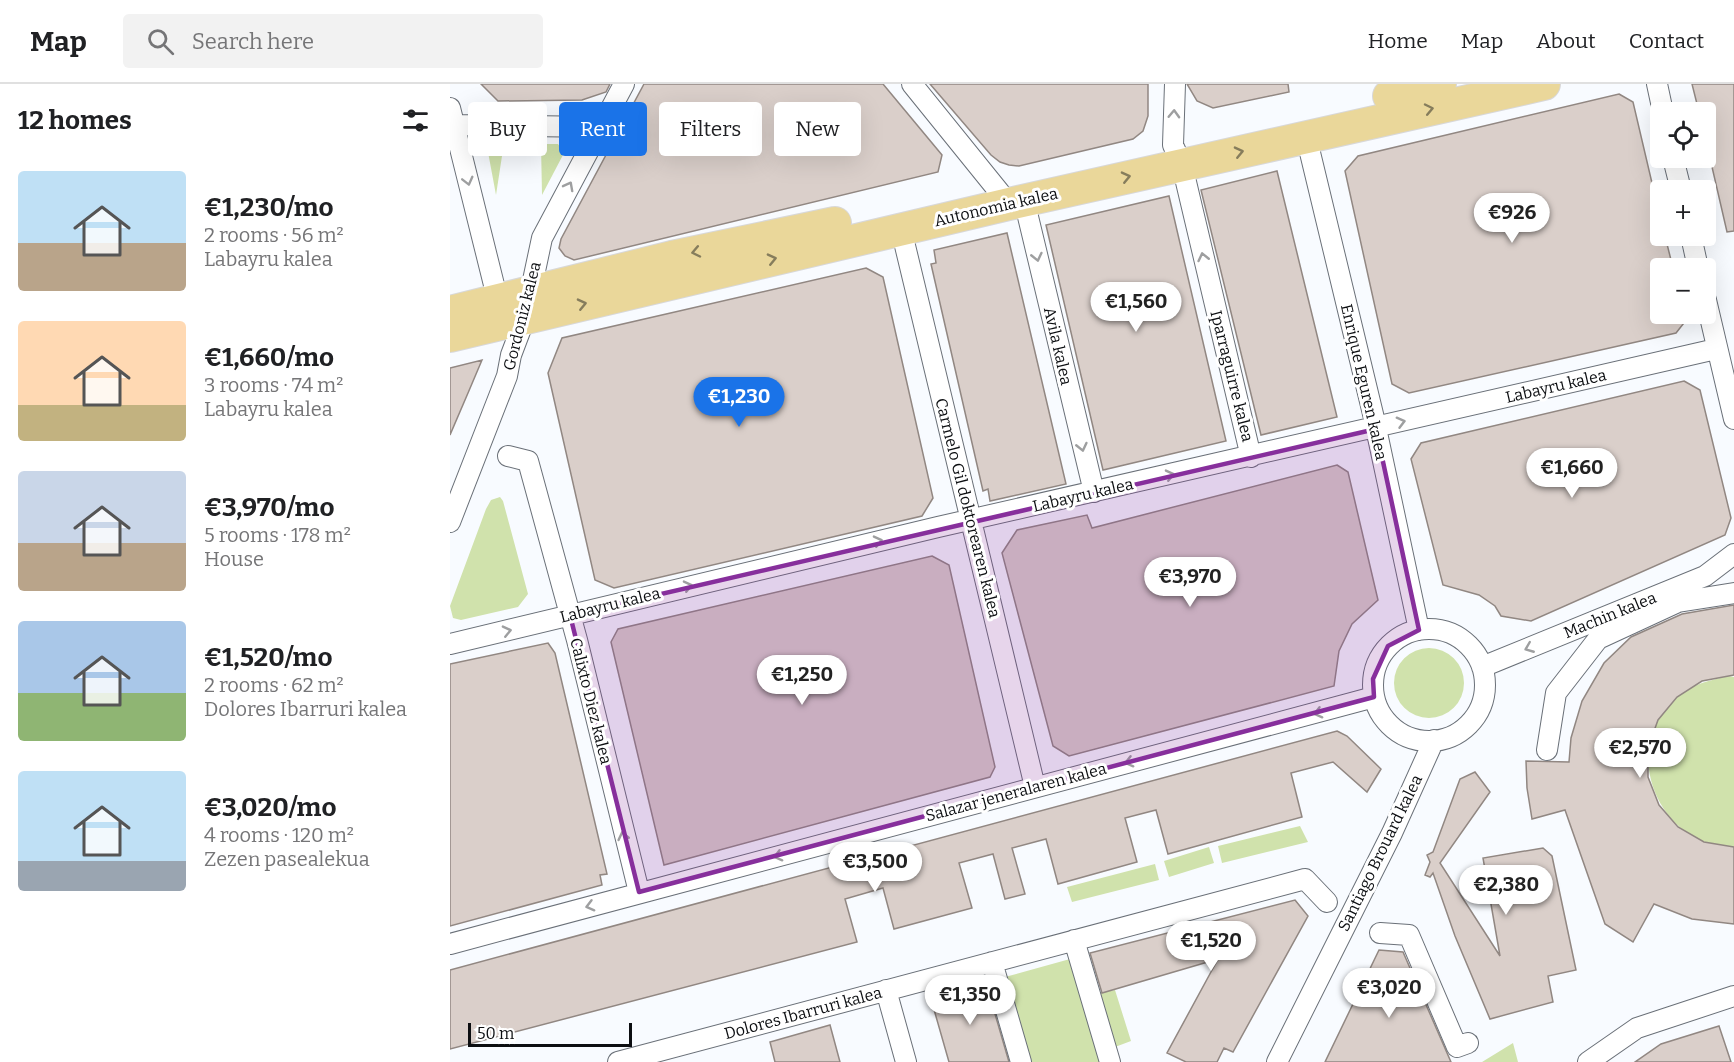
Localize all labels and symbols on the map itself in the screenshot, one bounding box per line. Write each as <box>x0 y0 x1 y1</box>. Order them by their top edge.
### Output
one-way arrow <box>1424 103 1434 116</box>
one-way arrow <box>1168 110 1180 119</box>
one-way arrow <box>1233 146 1243 159</box>
one-way arrow <box>1120 172 1130 185</box>
one-way arrow <box>460 176 473 186</box>
one-way arrow <box>562 182 573 192</box>
street label: Autonomia kalea <box>932 184 1060 230</box>
pin: €926 <box>1476 193 1548 244</box>
one-way arrow <box>692 245 702 258</box>
one-way arrow <box>1030 252 1043 262</box>
one-way arrow <box>1198 252 1211 262</box>
one-way arrow <box>767 254 777 267</box>
street label: Gordoniz kalea <box>499 259 545 372</box>
pin: €1,560 <box>1087 282 1185 333</box>
one-way arrow <box>577 299 587 312</box>
street label: Enrique Eguren kalea <box>1337 302 1391 462</box>
street label: Avila kalea <box>1040 305 1076 387</box>
street label: Iparraguirre kalea <box>1206 308 1258 444</box>
street label: Labayru kalea <box>1504 365 1608 407</box>
pin: €1,230 <box>690 377 788 428</box>
street label: Carmelo Gil doktorearen kalea <box>931 396 1005 620</box>
one-way arrow <box>1396 416 1406 429</box>
one-way arrow <box>1075 442 1088 452</box>
pin: €1,660 <box>1523 448 1621 499</box>
one-way arrow <box>1165 469 1175 482</box>
street label: Labayru kalea <box>1031 474 1135 516</box>
one-way arrow <box>873 536 883 549</box>
pin: €3,970 <box>1141 557 1239 608</box>
one-way arrow <box>683 580 693 593</box>
street label: Labayru kalea <box>558 583 662 627</box>
street label: Machin kalea <box>1561 588 1659 642</box>
one-way arrow <box>502 625 512 638</box>
street label: Calixto Diez kalea <box>566 636 616 766</box>
one-way arrow <box>1524 641 1535 653</box>
pin: €1,250 <box>753 655 851 706</box>
one-way arrow <box>1313 705 1323 718</box>
pin: €2,570 <box>1591 728 1689 779</box>
one-way arrow <box>1124 755 1135 767</box>
street label: Salazar jeneralaren kalea <box>923 759 1109 825</box>
street label: Santiago Brouard kalea <box>1334 771 1426 934</box>
one-way arrow <box>618 831 631 841</box>
pin: €3,500 <box>826 842 924 893</box>
one-way arrow <box>773 848 783 861</box>
pin: €2,380 <box>1457 865 1555 916</box>
one-way arrow <box>585 898 595 911</box>
pin: €1,520 <box>1162 921 1260 972</box>
pin: €3,020 <box>1340 968 1438 1019</box>
pin: €1,350 <box>921 975 1019 1026</box>
street label: Dolores Ibarruri kalea <box>722 983 884 1043</box>
scale bar <box>468 1020 632 1048</box>

